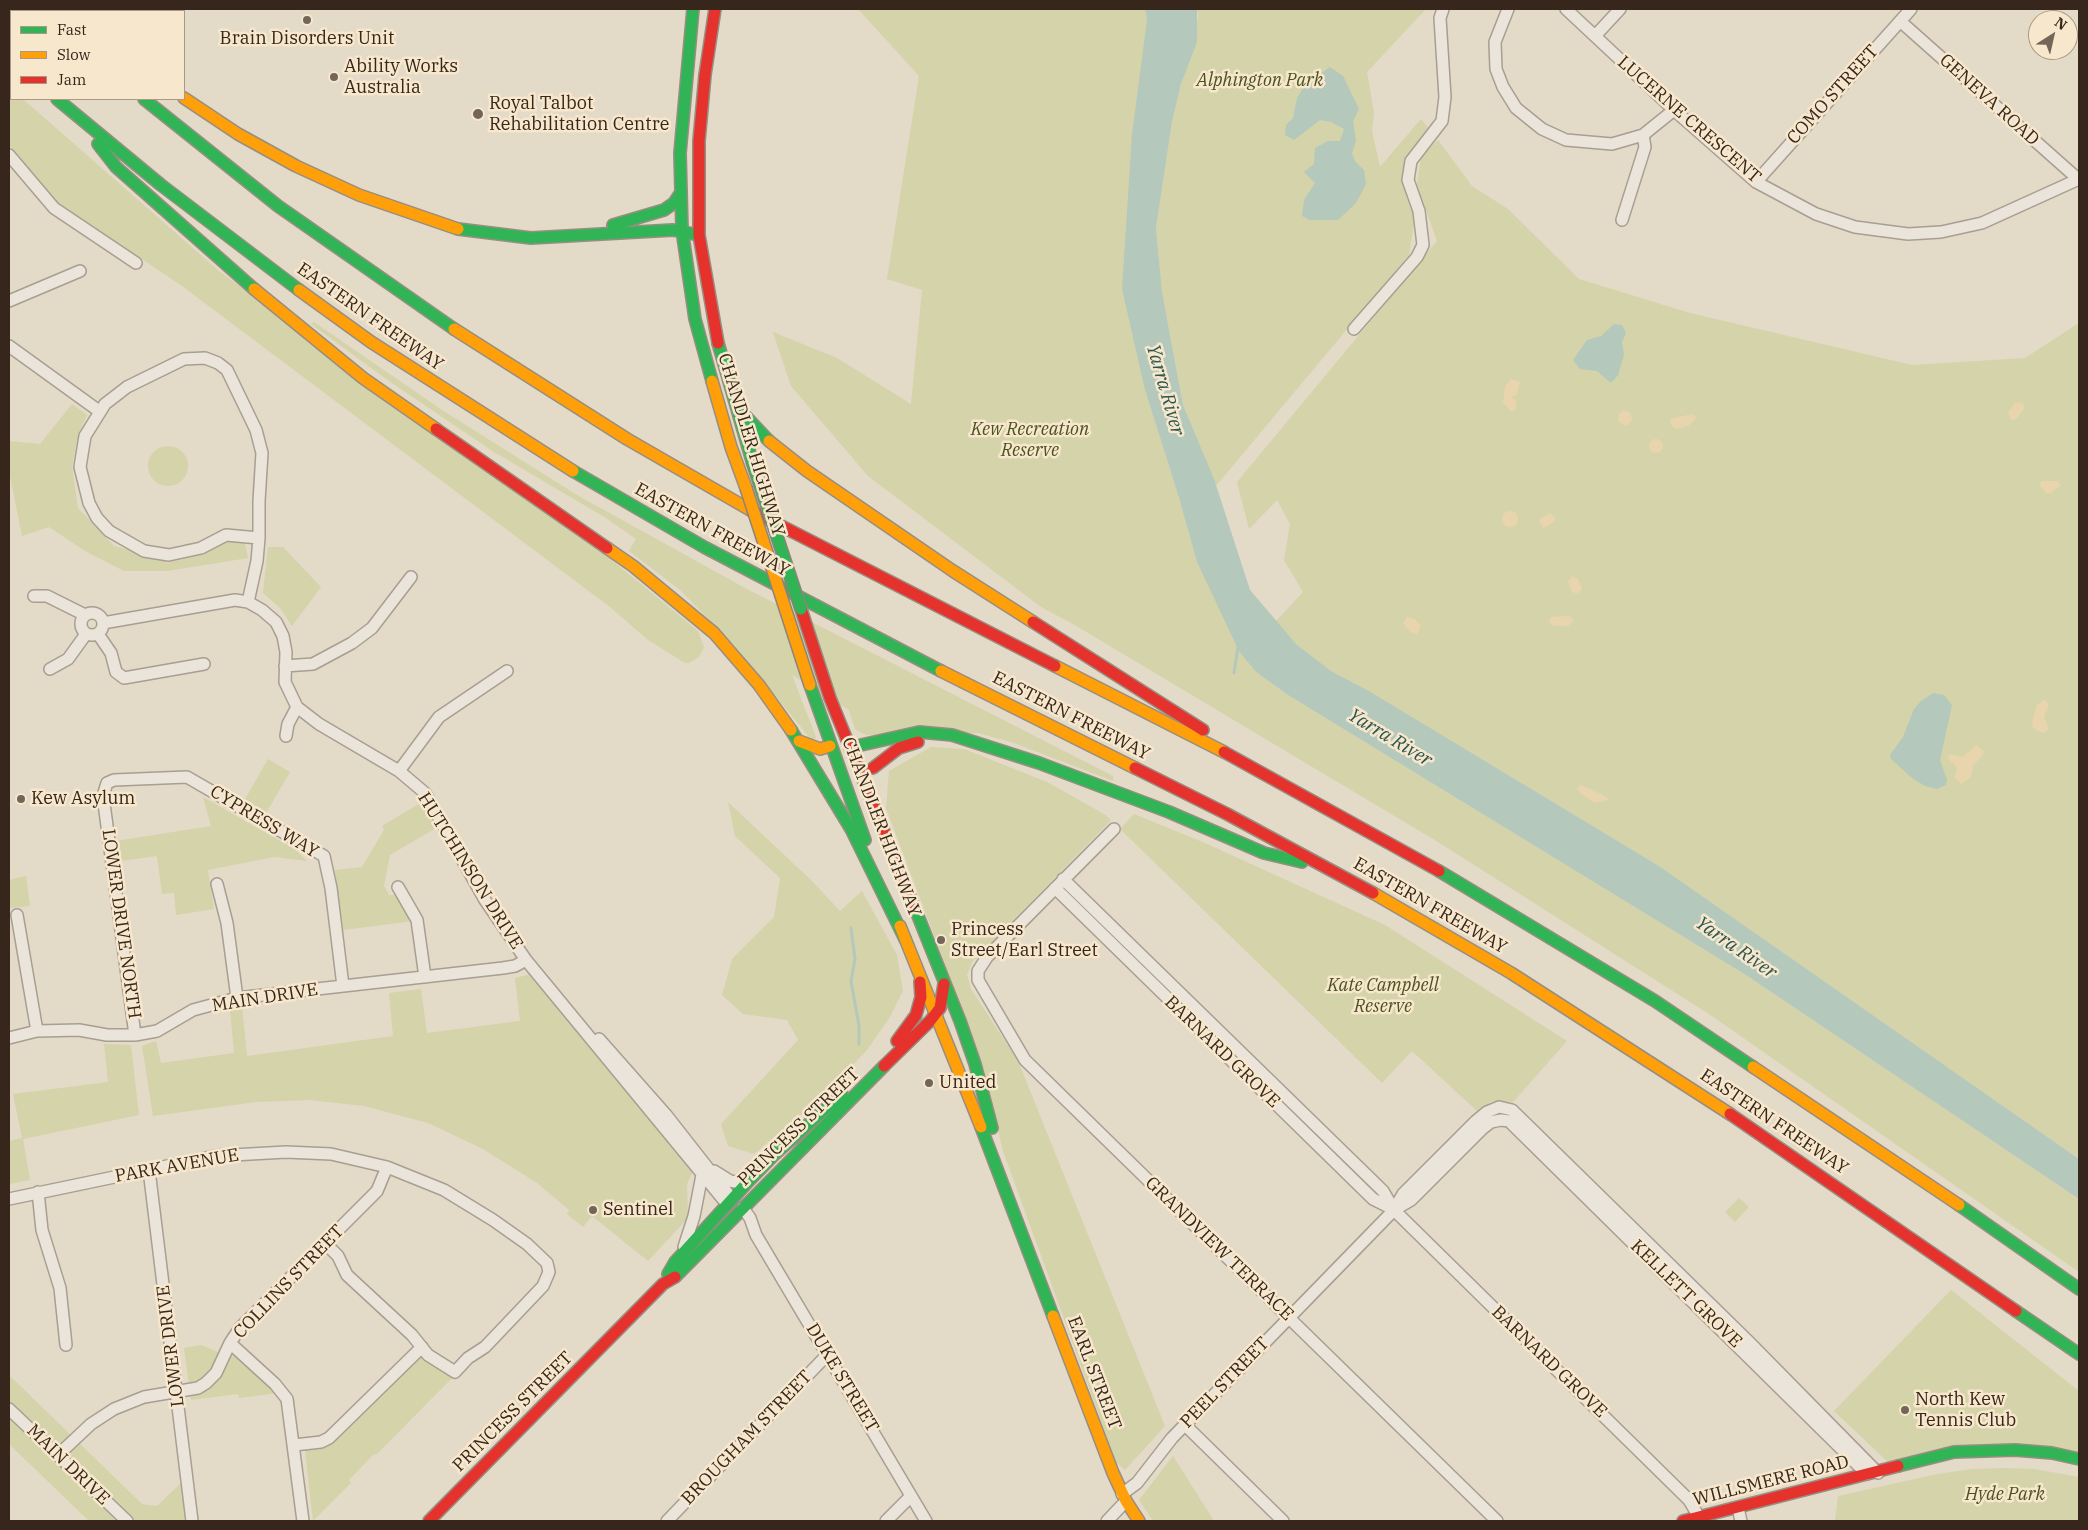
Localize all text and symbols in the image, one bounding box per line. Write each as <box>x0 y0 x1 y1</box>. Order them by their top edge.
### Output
legend <box>10 10 185 100</box>
north arrow <box>2028 10 2078 60</box>
text: N <box>2051 13 2071 34</box>
marker: Brain Disorders Unit <box>301 14 313 26</box>
text: Fast <box>57 20 87 39</box>
place label: Brain Disorders Unit <box>220 28 394 50</box>
street label: COMO STREET <box>1783 41 1883 149</box>
text: Slow <box>57 45 90 64</box>
street label: GENEVA ROAD <box>1935 50 2043 150</box>
street label: LUCERNE CRESCENT <box>1613 52 1765 188</box>
place label: Ability Works Australia <box>344 56 458 98</box>
text: Jam <box>57 70 86 89</box>
park label: Alphington Park <box>1197 70 1323 92</box>
marker: Ability Works Australia <box>328 71 340 83</box>
place label: Royal Talbot Rehabilitation Centre <box>489 93 669 136</box>
marker: Royal Talbot Rehabilitation Centre <box>471 107 485 121</box>
street label: EASTERN FREEWAY <box>293 258 447 376</box>
water label: Yarra River <box>1141 342 1189 438</box>
street label: CHANDLER HIGHWAY <box>713 351 789 539</box>
park label: Kew Recreation Reserve <box>971 419 1089 462</box>
street label: EASTERN FREEWAY <box>631 478 793 582</box>
street label: EASTERN FREEWAY <box>989 667 1153 765</box>
water label: Yarra River <box>1344 704 1436 772</box>
street label: CHANDLER HIGHWAY <box>837 734 925 920</box>
street label: CYPRESS WAY <box>206 781 322 863</box>
place label: Kew Asylum <box>31 788 135 810</box>
street label: HUTCHINSON DRIVE <box>413 788 527 954</box>
marker: Kew Asylum <box>15 793 27 805</box>
street label: LOWER DRIVE NORTH <box>97 828 145 1020</box>
street label: EASTERN FREEWAY <box>1349 853 1511 959</box>
water label: Yarra River <box>1691 912 1781 984</box>
place label: Princess Street/Earl Street <box>951 919 1098 962</box>
marker: Princess Street/Earl Street <box>935 934 947 946</box>
park label: Kate Campbell Reserve <box>1327 975 1439 1018</box>
street label: MAIN DRIVE <box>210 979 320 1017</box>
street label: BARNARD GROVE <box>1160 991 1284 1113</box>
street label: PRINCESS STREET <box>734 1063 864 1191</box>
street label: EASTERN FREEWAY <box>1696 1064 1852 1180</box>
place label: United <box>939 1072 997 1094</box>
marker: United <box>923 1077 935 1089</box>
street label: PARK AVENUE <box>113 1144 241 1188</box>
street label: GRANDVIEW TERRACE <box>1140 1172 1298 1326</box>
place label: Sentinel <box>603 1199 673 1221</box>
marker: Sentinel <box>587 1204 599 1216</box>
street label: COLLINS STREET <box>229 1221 349 1343</box>
street label: KELLETT GROVE <box>1626 1235 1746 1353</box>
street label: LOWER DRIVE <box>153 1284 189 1408</box>
street label: BARNARD GROVE <box>1487 1301 1611 1423</box>
street label: EARL STREET <box>1062 1313 1126 1433</box>
street label: DUKE STREET <box>801 1320 883 1436</box>
street label: PEEL STREET <box>1176 1333 1274 1433</box>
street label: PRINCESS STREET <box>448 1347 578 1477</box>
street label: BROUGHAM STREET <box>677 1366 817 1510</box>
place label: North Kew Tennis Club <box>1915 1389 2016 1432</box>
marker: North Kew Tennis Club <box>1899 1404 1911 1416</box>
street label: MAIN DRIVE <box>22 1420 114 1510</box>
street label: WILLSMERE ROAD <box>1691 1451 1851 1511</box>
park label: Hyde Park <box>1965 1484 2045 1506</box>

